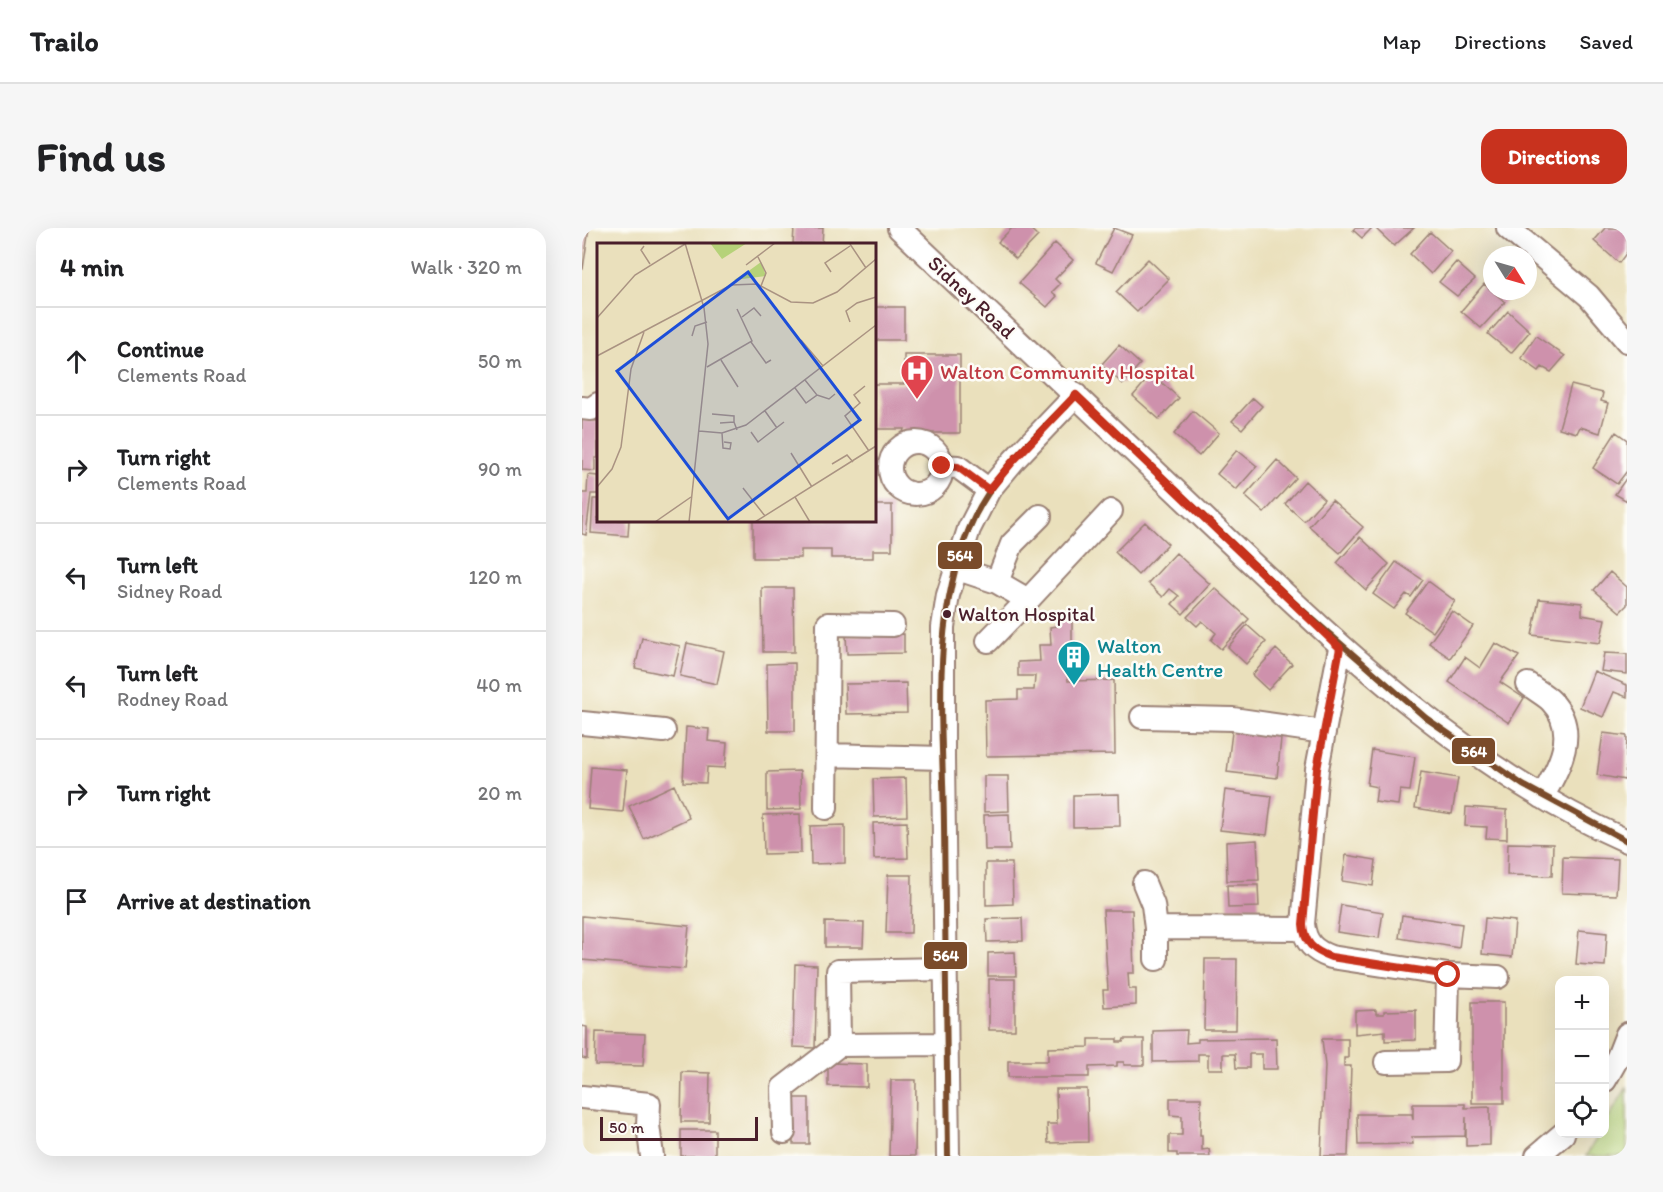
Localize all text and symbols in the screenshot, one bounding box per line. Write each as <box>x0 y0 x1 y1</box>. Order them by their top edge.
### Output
text: Trailo <box>30 24 99 58</box>
text: Map <box>1383 29 1421 54</box>
text: Directions <box>1454 29 1546 54</box>
text: Saved <box>1579 29 1633 54</box>
button: Directions <box>1481 129 1627 184</box>
text: Find us <box>36 131 166 182</box>
inset map <box>597 243 876 522</box>
north arrow <box>1483 246 1537 300</box>
street label: Sidney Road <box>923 250 1021 344</box>
text: 4 min <box>60 251 124 283</box>
text: Walk · 320 m <box>410 255 522 279</box>
text: Continue <box>117 336 204 363</box>
icon: ahead <box>60 345 93 378</box>
text: 50 m <box>478 349 522 373</box>
hospital icon: Walton Community Hospital <box>899 353 935 400</box>
place label: Walton Community Hospital <box>940 359 1195 384</box>
text: Clements Road <box>117 363 246 387</box>
text: Turn right <box>117 444 211 471</box>
route end <box>928 452 954 478</box>
icon: right <box>60 453 93 486</box>
text: 90 m <box>478 457 522 481</box>
text: Clements Road <box>117 471 246 495</box>
line badge: 564 <box>937 541 983 570</box>
text: 564 <box>947 546 974 565</box>
text: Turn left <box>117 552 198 579</box>
icon: left <box>60 561 93 594</box>
text: 120 m <box>469 565 522 589</box>
text: Sidney Road <box>117 579 222 603</box>
place label: Walton Hospital <box>958 602 1095 626</box>
marker: Walton Hospital <box>941 608 953 620</box>
place label: Walton Health Centre <box>1097 633 1223 682</box>
building icon: Walton Health Centre <box>1056 639 1092 686</box>
text: Turn left <box>117 660 198 687</box>
icon: left <box>60 669 93 702</box>
text: 40 m <box>476 673 522 697</box>
text: Rodney Road <box>117 687 228 711</box>
line badge: 564 <box>1451 737 1496 765</box>
text: 564 <box>1461 742 1488 761</box>
icon: right <box>60 777 93 810</box>
text: Turn right <box>117 780 211 807</box>
text: 20 m <box>478 781 522 805</box>
icon: arrive <box>60 885 93 918</box>
text: Arrive at destination <box>117 888 311 915</box>
line badge: 564 <box>923 941 968 970</box>
text: 564 <box>933 946 960 965</box>
route start <box>1434 961 1460 987</box>
map controls <box>1555 976 1609 1138</box>
button: + <box>1555 976 1609 1030</box>
button: − <box>1555 1030 1609 1084</box>
button: locate <box>1555 1084 1609 1138</box>
scale bar <box>600 1114 758 1142</box>
text: 50 m <box>609 1118 644 1137</box>

